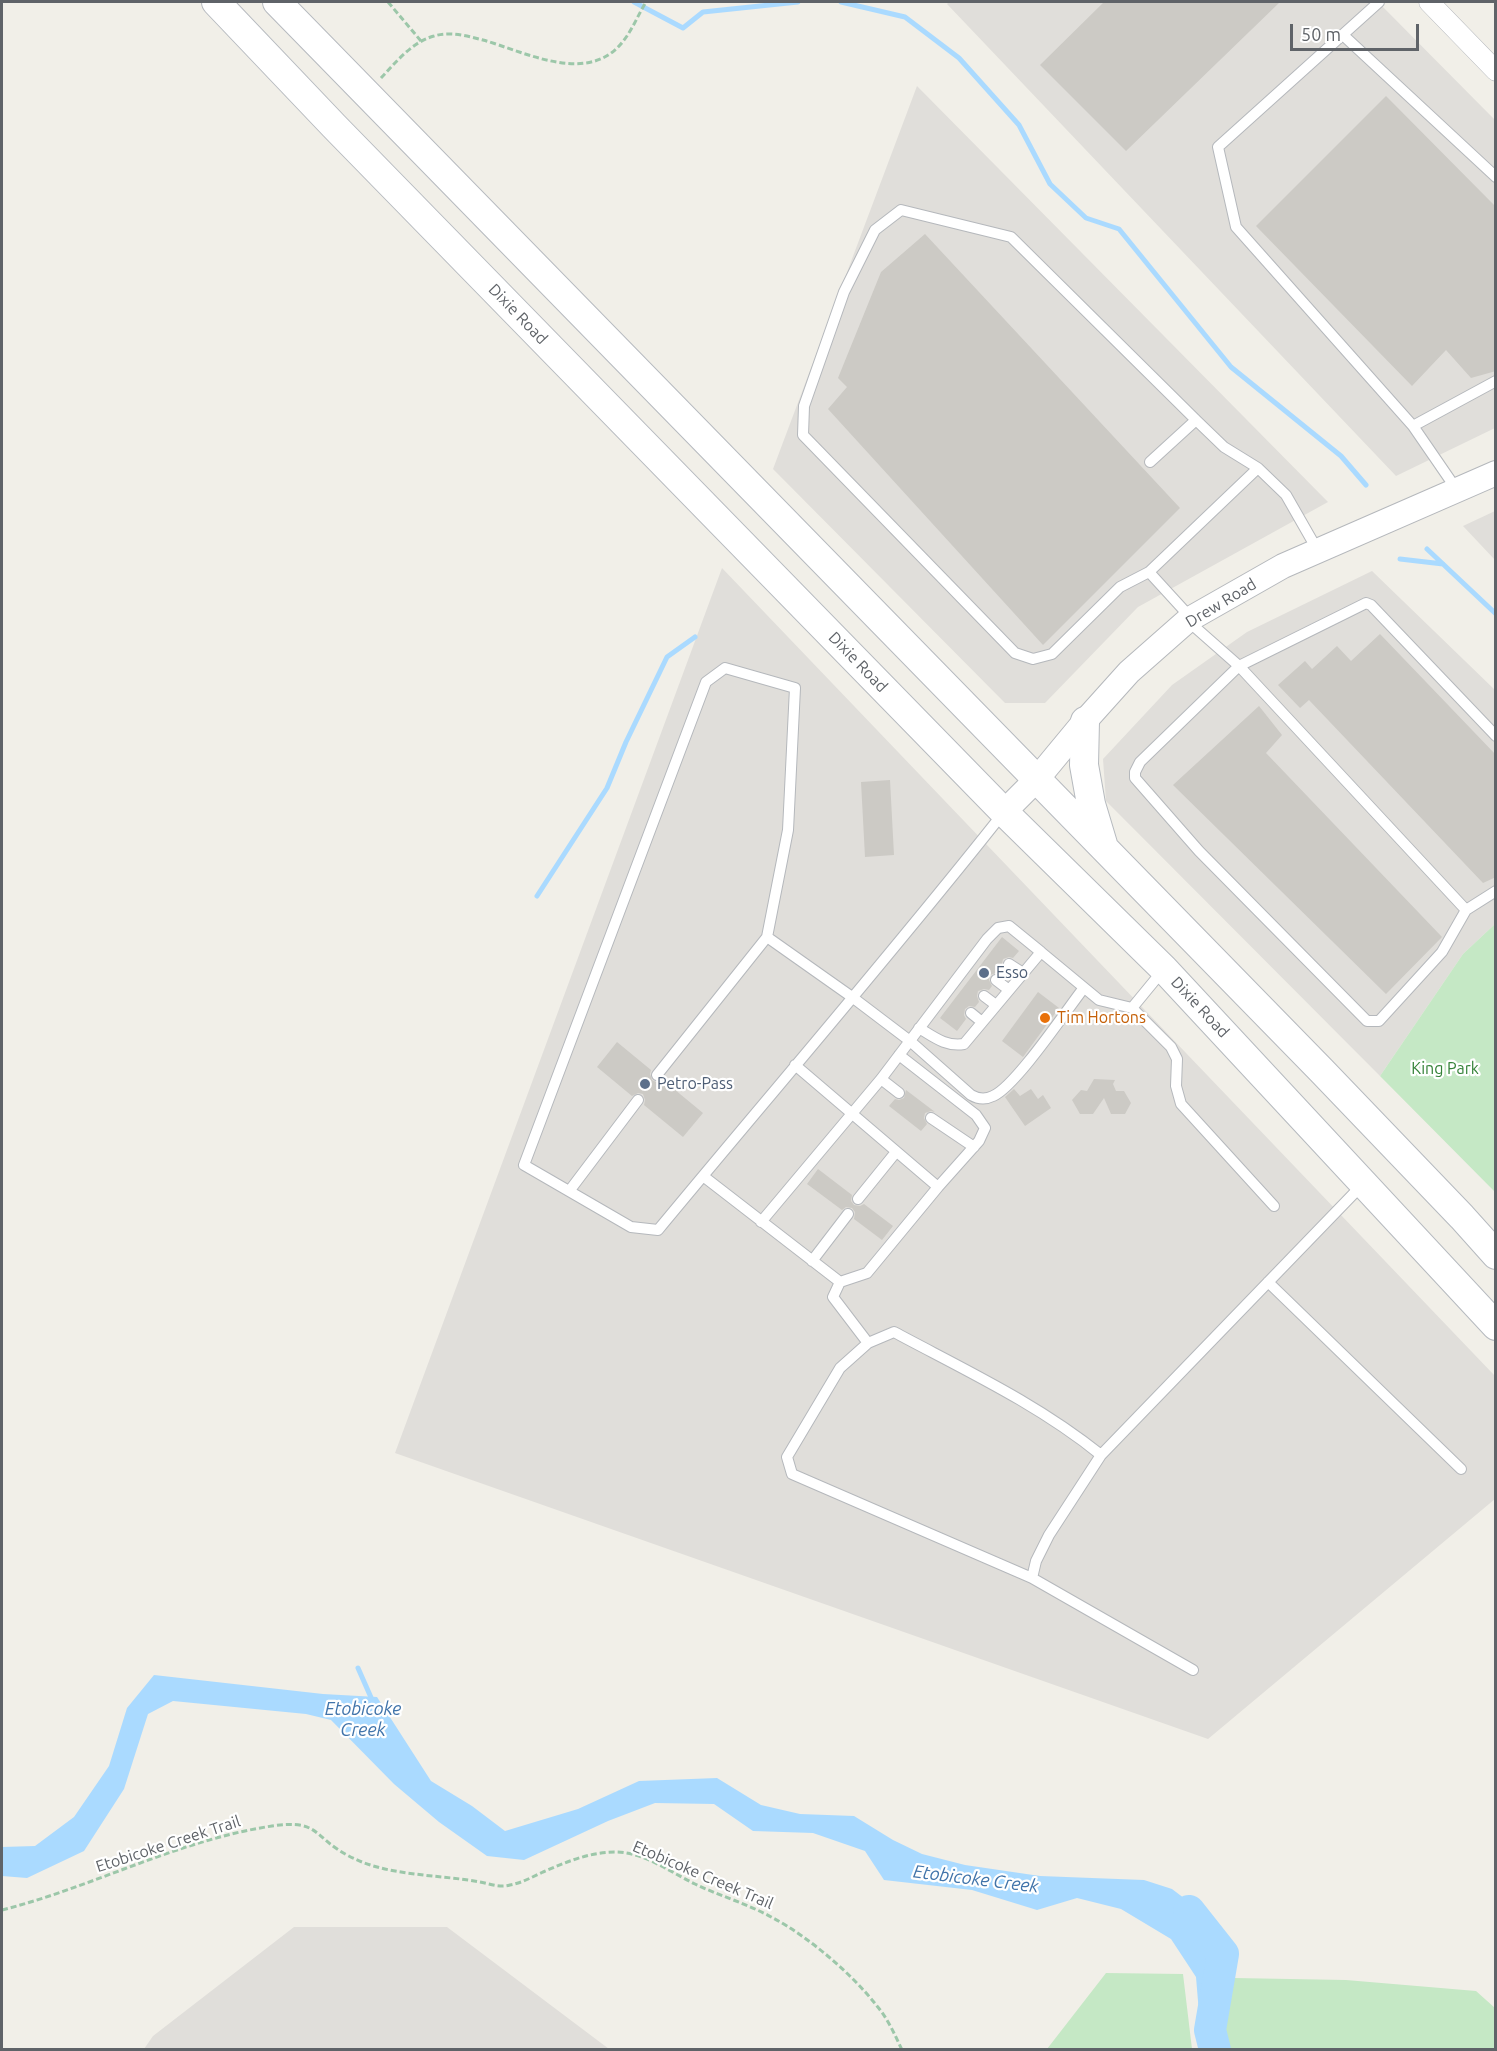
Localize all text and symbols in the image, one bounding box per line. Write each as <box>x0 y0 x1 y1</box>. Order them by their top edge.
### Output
scale bar <box>1293 12 1422 50</box>
text: 50 m <box>1301 24 1341 44</box>
street label: Dixie Road <box>485 280 551 348</box>
street label: Drew Road <box>1182 574 1260 632</box>
street label: Dixie Road <box>825 628 891 696</box>
place label: Esso <box>996 963 1028 983</box>
marker: Esso <box>977 966 991 980</box>
street label: Dixie Road <box>1167 972 1233 1042</box>
place label: Tim Hortons <box>1057 1008 1146 1028</box>
marker: Tim Hortons <box>1038 1011 1052 1025</box>
park label: King Park <box>1411 1059 1479 1079</box>
place label: Petro-Pass <box>657 1074 733 1094</box>
marker: Petro-Pass <box>638 1077 652 1091</box>
water label: Etobicoke Creek <box>325 1698 401 1740</box>
street label: Etobicoke Creek Trail <box>93 1812 243 1876</box>
street label: Etobicoke Creek Trail <box>630 1837 776 1913</box>
water label: Etobicoke Creek <box>912 1861 1040 1897</box>

